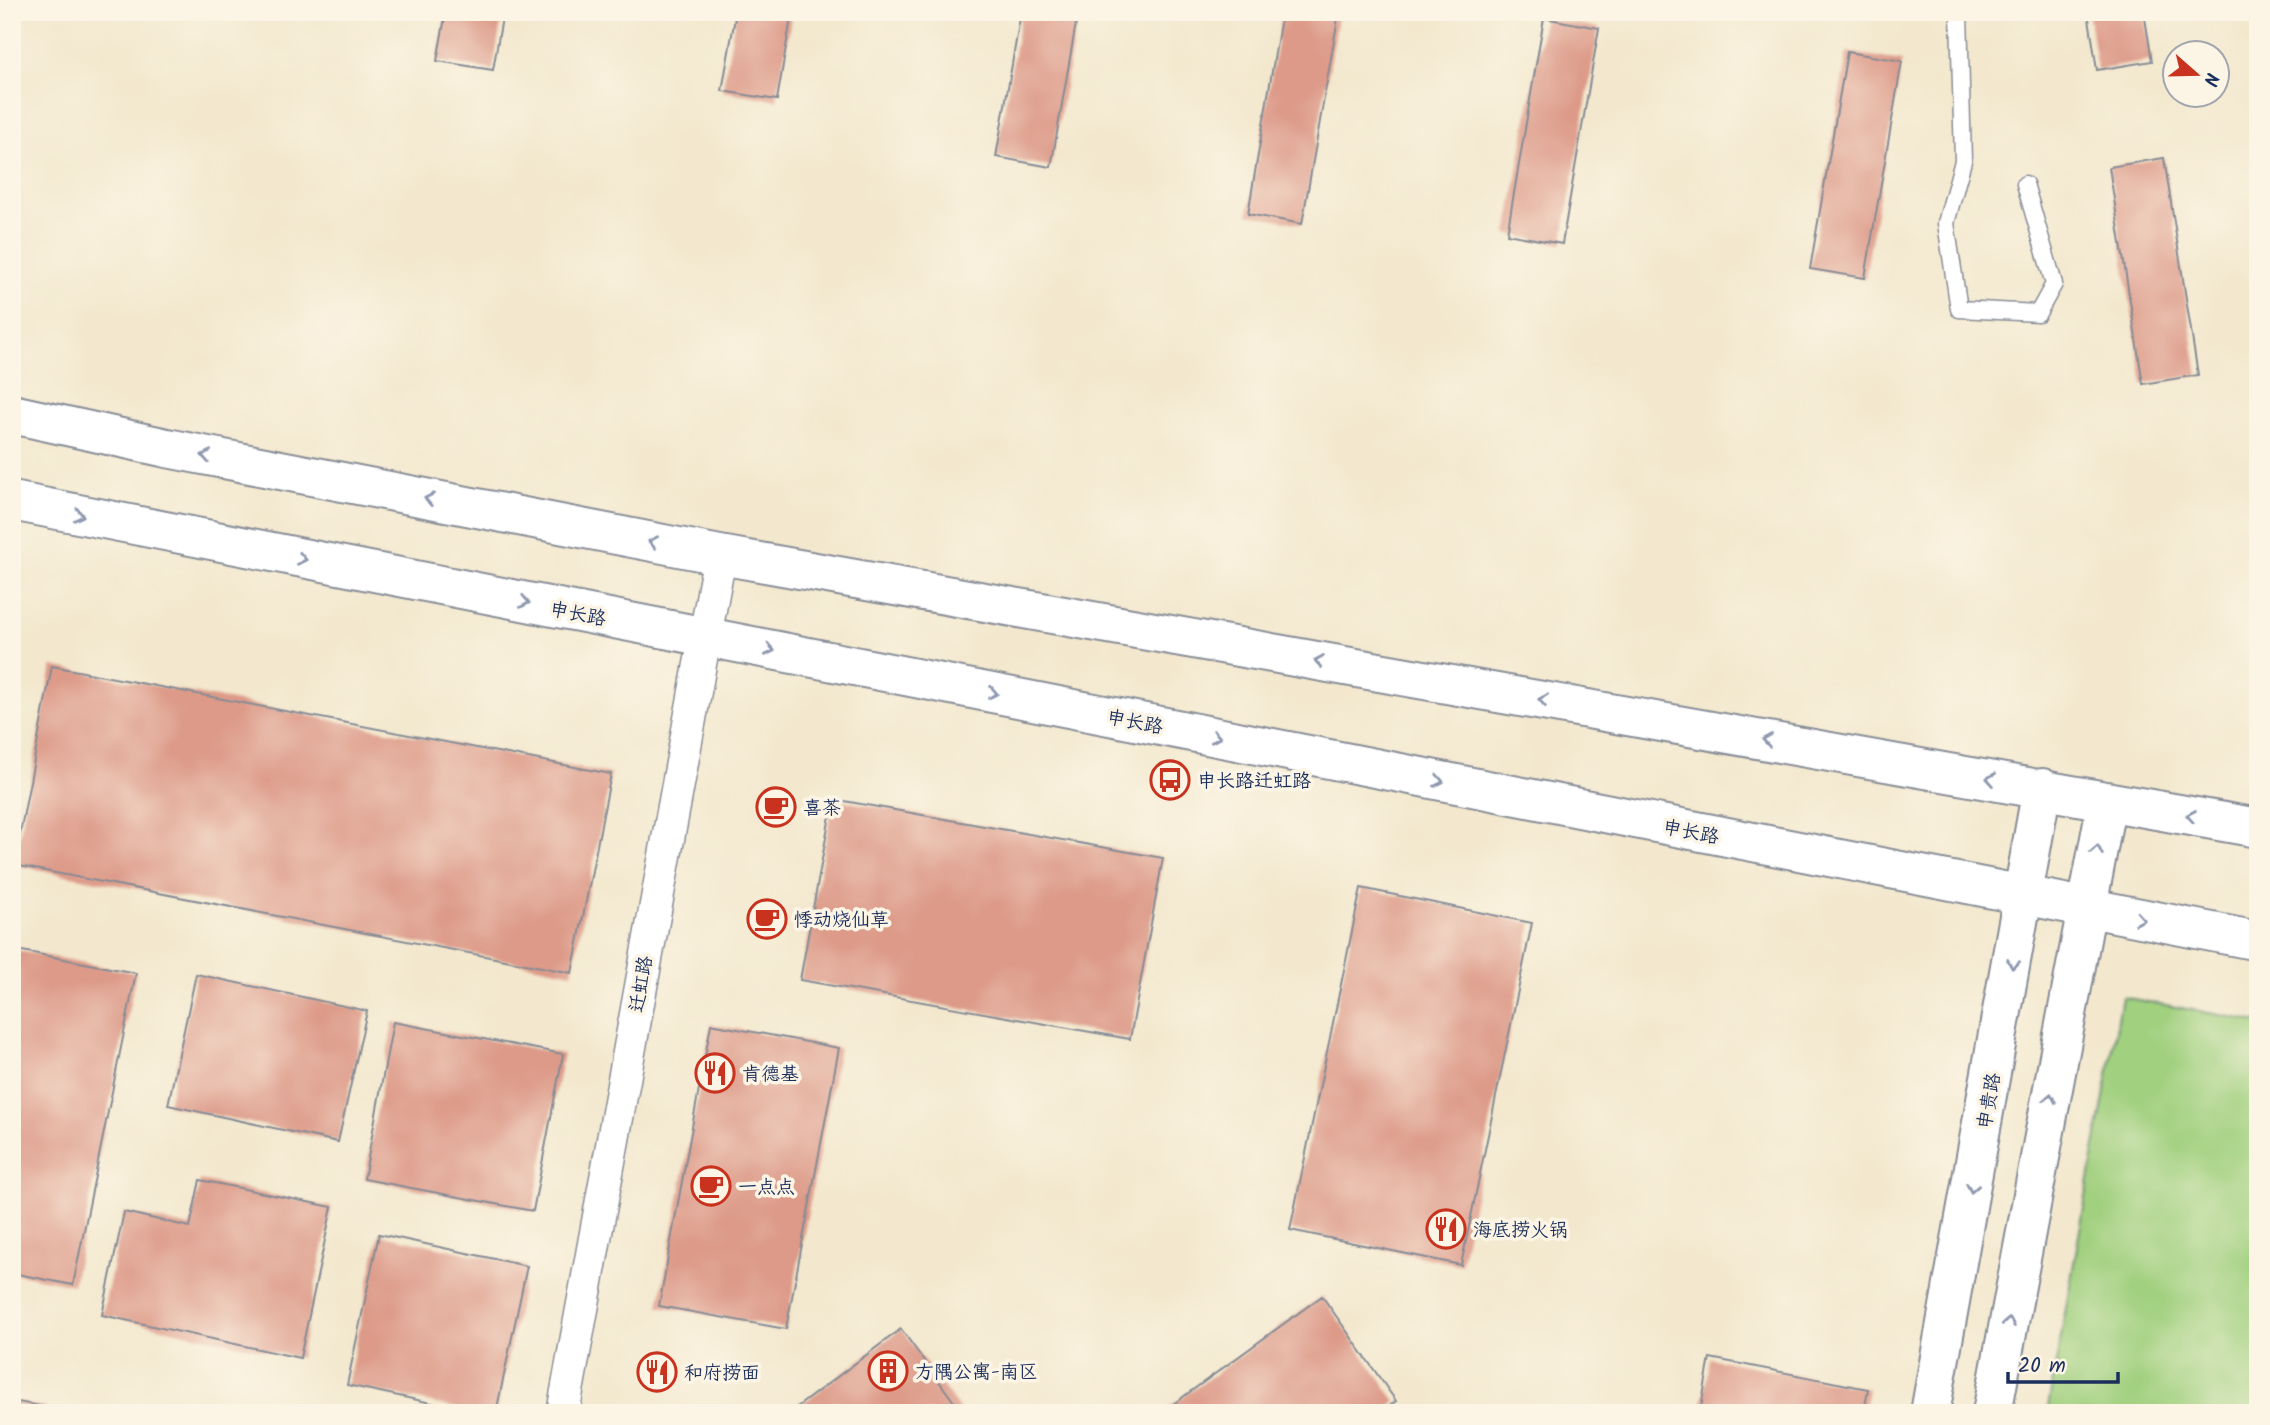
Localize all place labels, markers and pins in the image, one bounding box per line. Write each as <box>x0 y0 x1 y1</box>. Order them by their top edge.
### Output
bus stop icon: 申长路迁虹路 <box>1149 759 1191 801</box>
place label: 申长路迁虹路 <box>1197 767 1311 797</box>
cafe icon: 喜茶 <box>755 786 797 828</box>
place label: 喜茶 <box>803 794 841 824</box>
cafe icon: 悸动烧仙草 <box>746 898 788 940</box>
place label: 悸动烧仙草 <box>794 906 889 936</box>
restaurant icon: 肯德基 <box>694 1052 736 1094</box>
place label: 肯德基 <box>742 1060 799 1090</box>
cafe icon: 一点点 <box>690 1165 732 1207</box>
place label: 一点点 <box>738 1173 795 1203</box>
restaurant icon: 海底捞火锅 <box>1425 1208 1467 1250</box>
place label: 海底捞火锅 <box>1473 1216 1568 1246</box>
building icon: 方隅公寓-南区 <box>867 1350 909 1392</box>
restaurant icon: 和府捞面 <box>636 1351 678 1393</box>
place label: 方隅公寓-南区 <box>915 1358 1038 1388</box>
place label: 和府捞面 <box>684 1359 760 1389</box>

